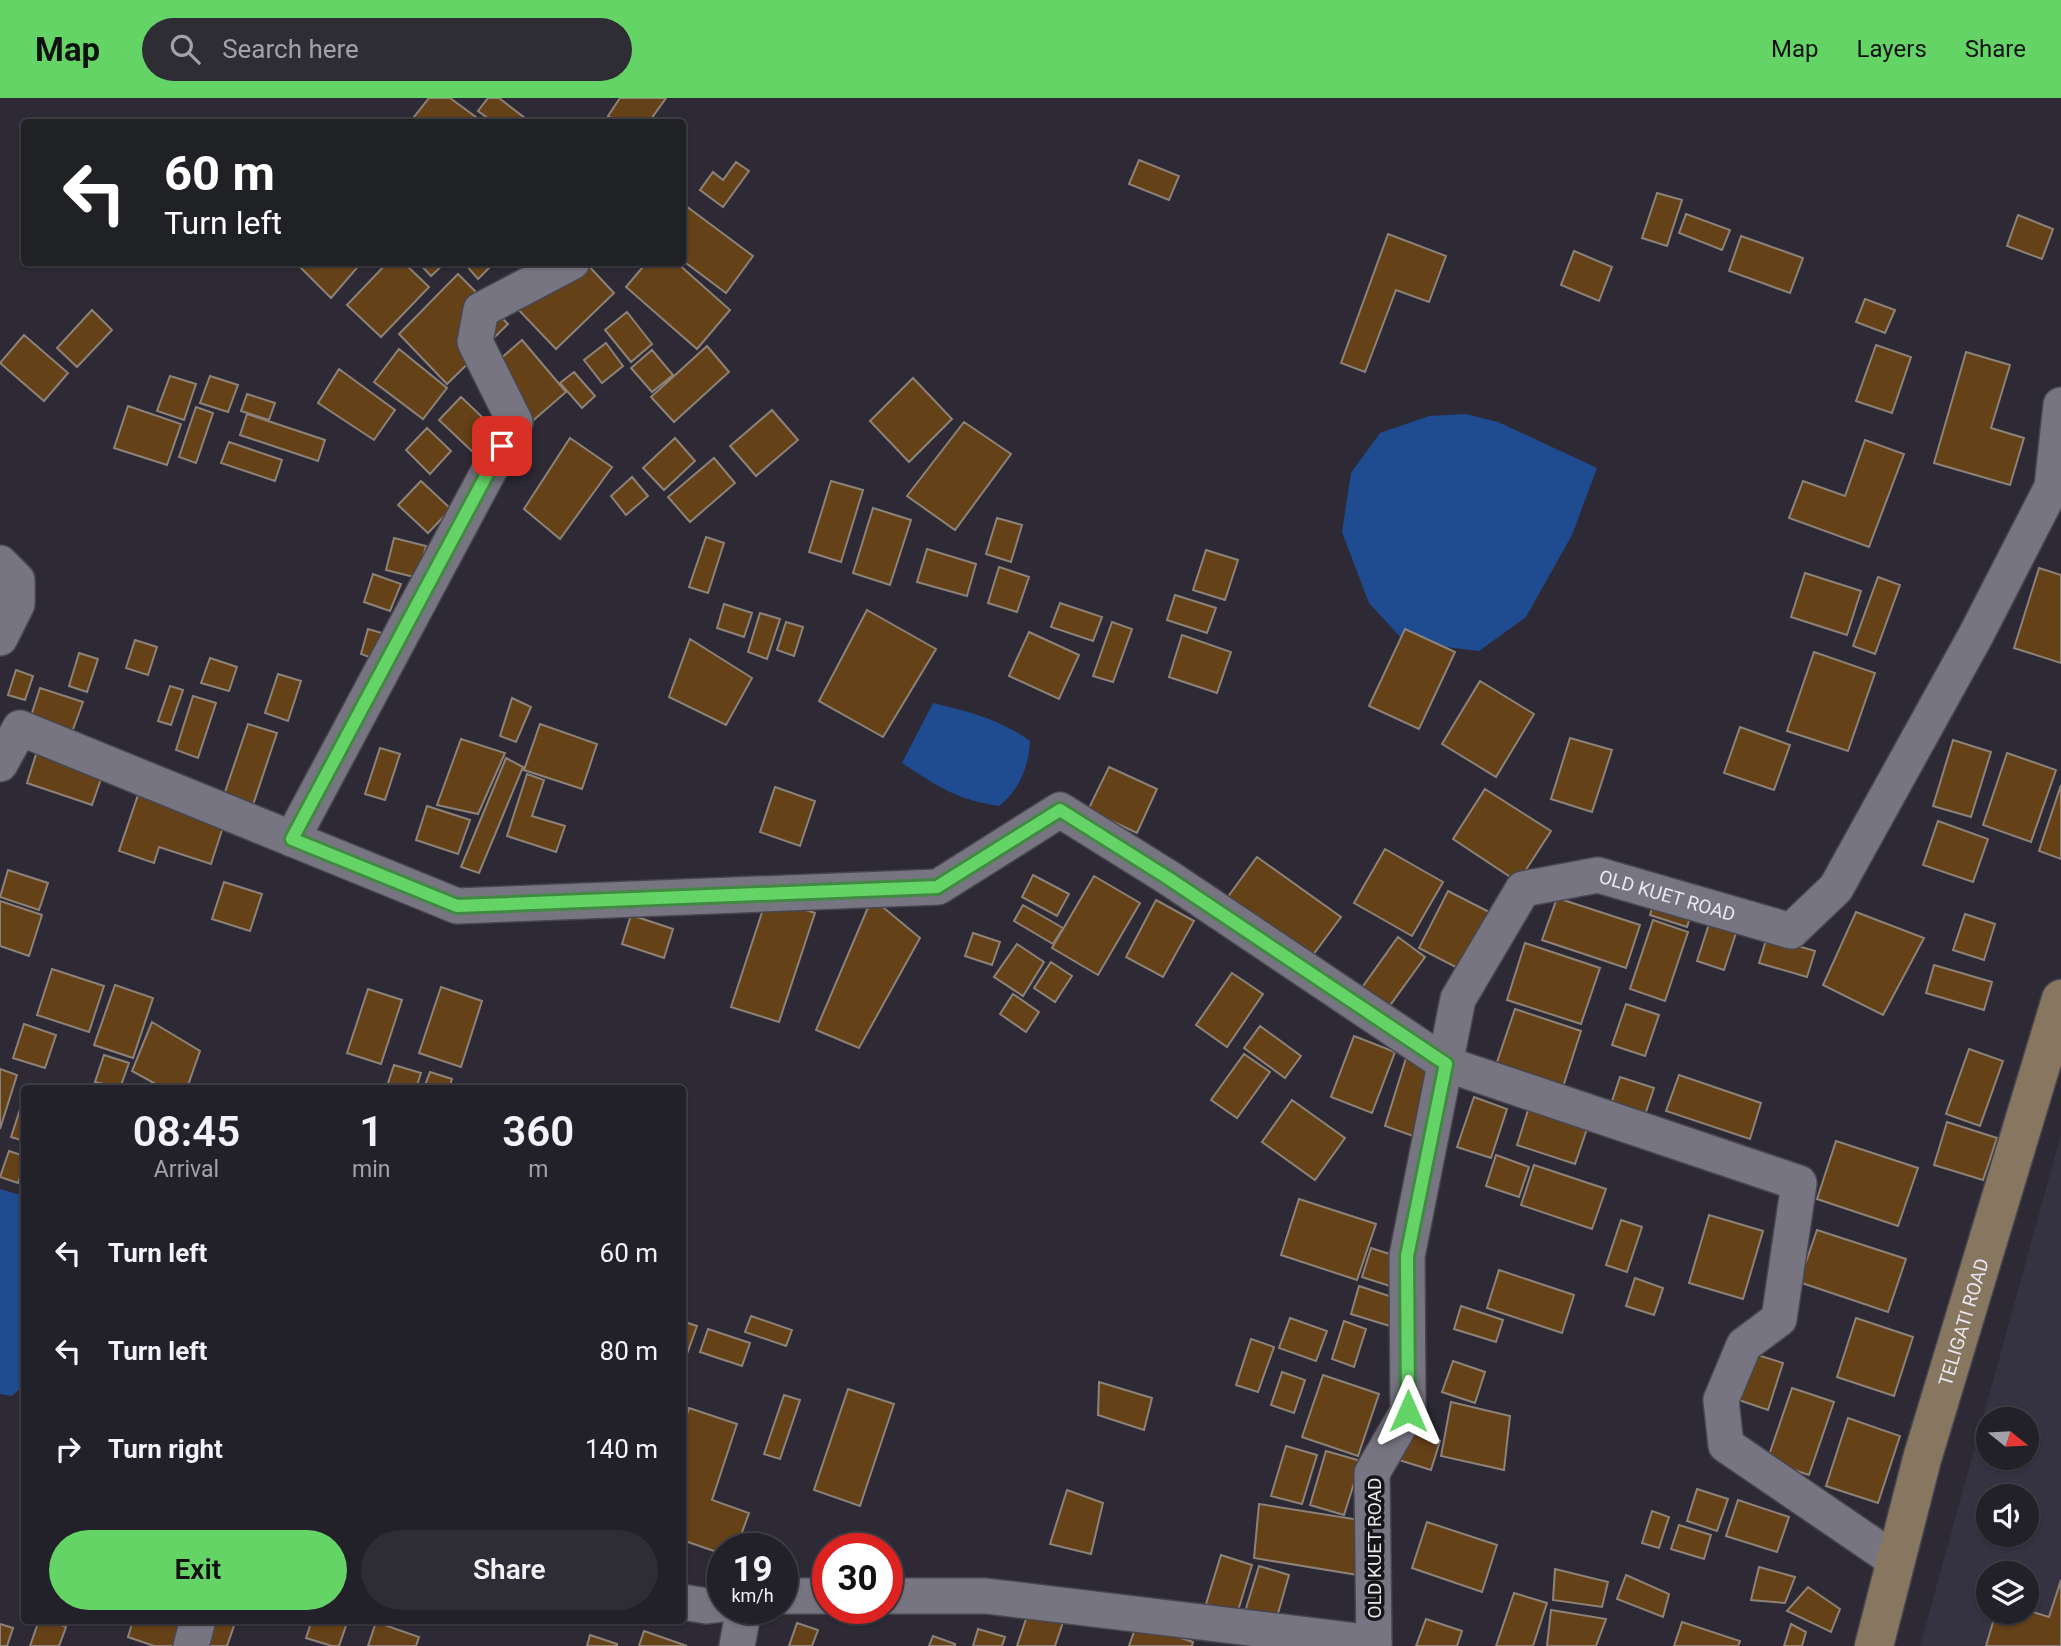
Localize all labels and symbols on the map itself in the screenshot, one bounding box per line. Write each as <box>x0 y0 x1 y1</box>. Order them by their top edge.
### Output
pin <box>472 416 532 476</box>
street label: OLD KUET ROAD <box>1596 865 1738 926</box>
street label: TELIGATI ROAD <box>1934 1256 1994 1389</box>
position arrow <box>1371 1374 1445 1448</box>
north arrow <box>1976 1407 2039 1470</box>
street label: OLD KUET ROAD <box>1363 1478 1386 1618</box>
speed limit sign: 30 <box>812 1533 903 1624</box>

